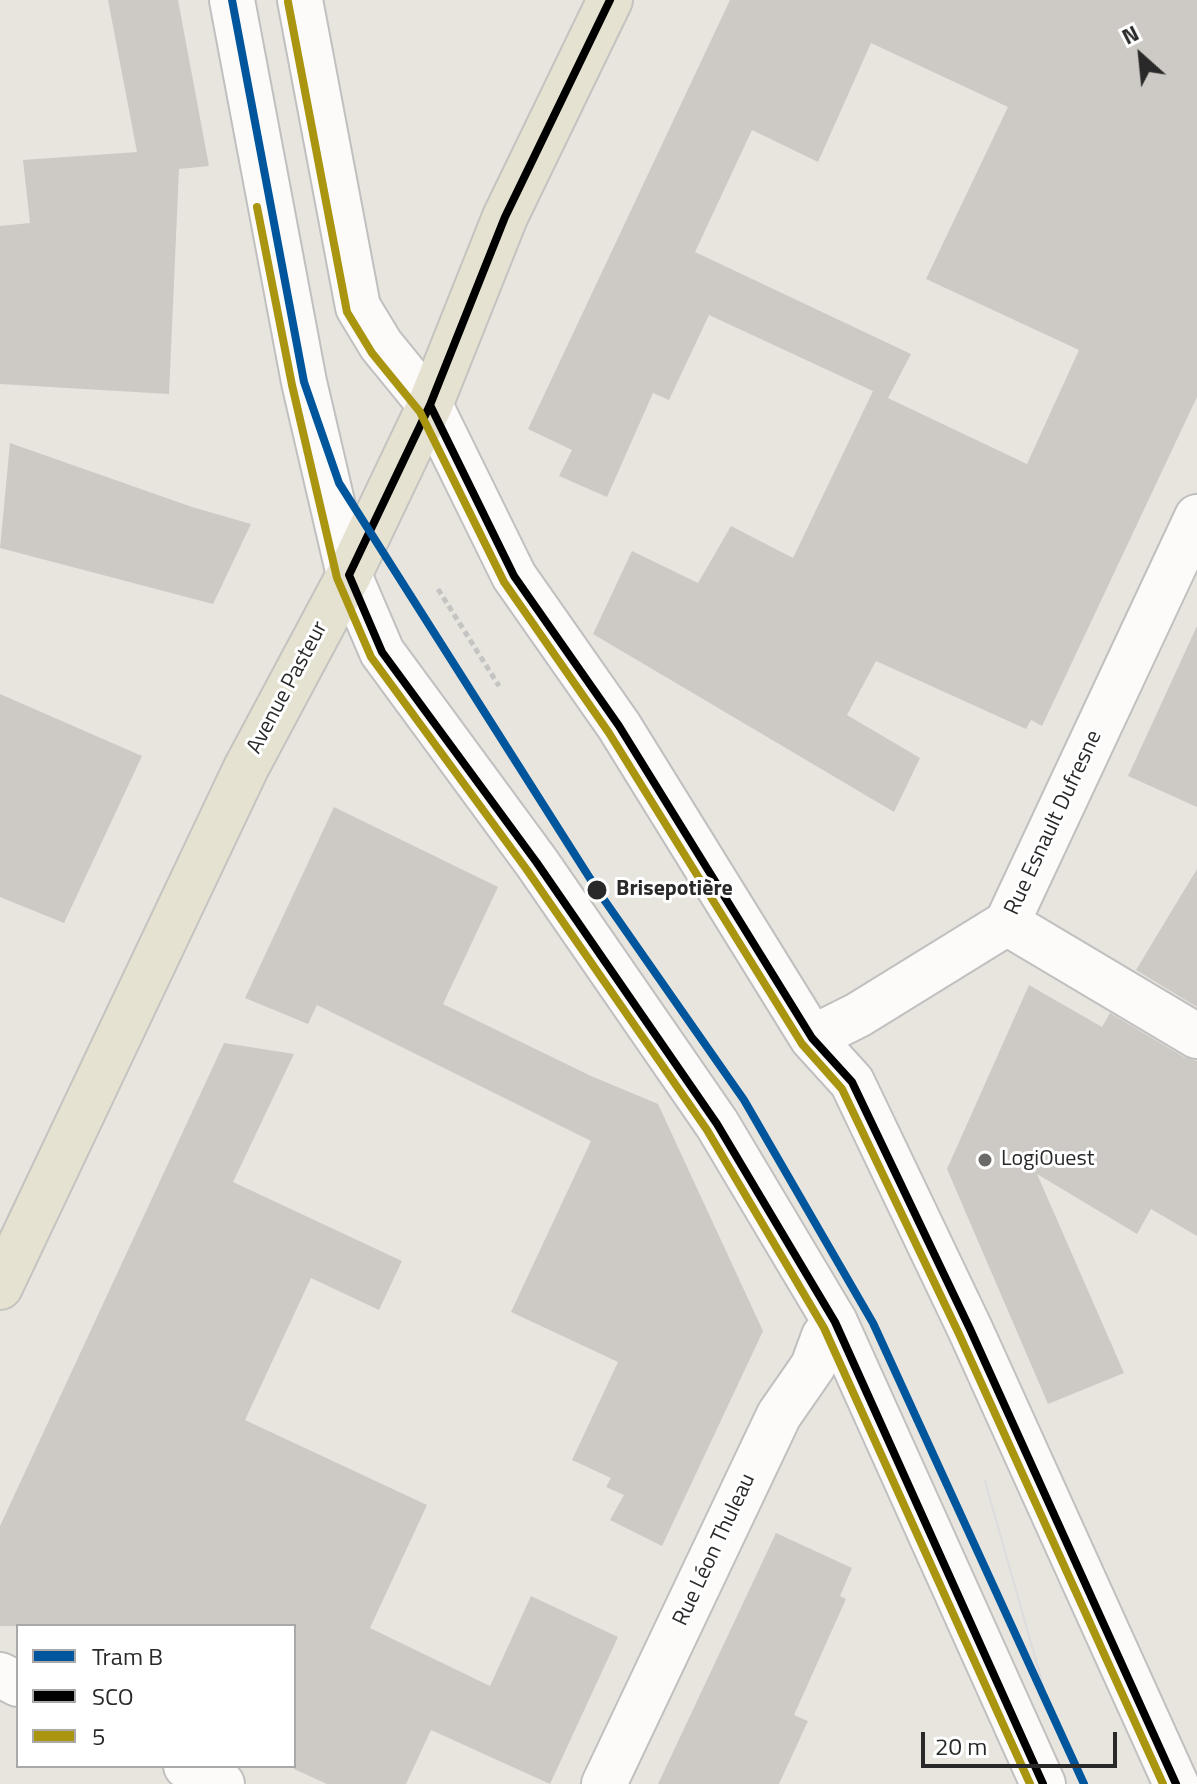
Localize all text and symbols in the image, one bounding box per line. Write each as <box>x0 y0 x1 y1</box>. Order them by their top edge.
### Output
north arrow <box>1101 16 1181 96</box>
text: N <box>1116 16 1145 53</box>
street label: Avenue Pasteur <box>242 617 334 759</box>
street label: Rue Esnault Dufresne <box>1000 727 1108 919</box>
place label: Brisepotière <box>616 877 733 903</box>
marker: Brisepotière <box>585 878 609 902</box>
place label: LogiOuest <box>1001 1147 1094 1173</box>
marker: LogiOuest <box>976 1151 994 1169</box>
street label: Rue Léon Thuleau <box>668 1470 762 1630</box>
legend <box>16 1624 296 1768</box>
text: Tram B <box>92 1638 163 1674</box>
text: SCO <box>92 1678 134 1714</box>
scale bar <box>925 1716 1121 1766</box>
text: 5 <box>92 1718 105 1754</box>
text: 20 m <box>935 1728 987 1764</box>

